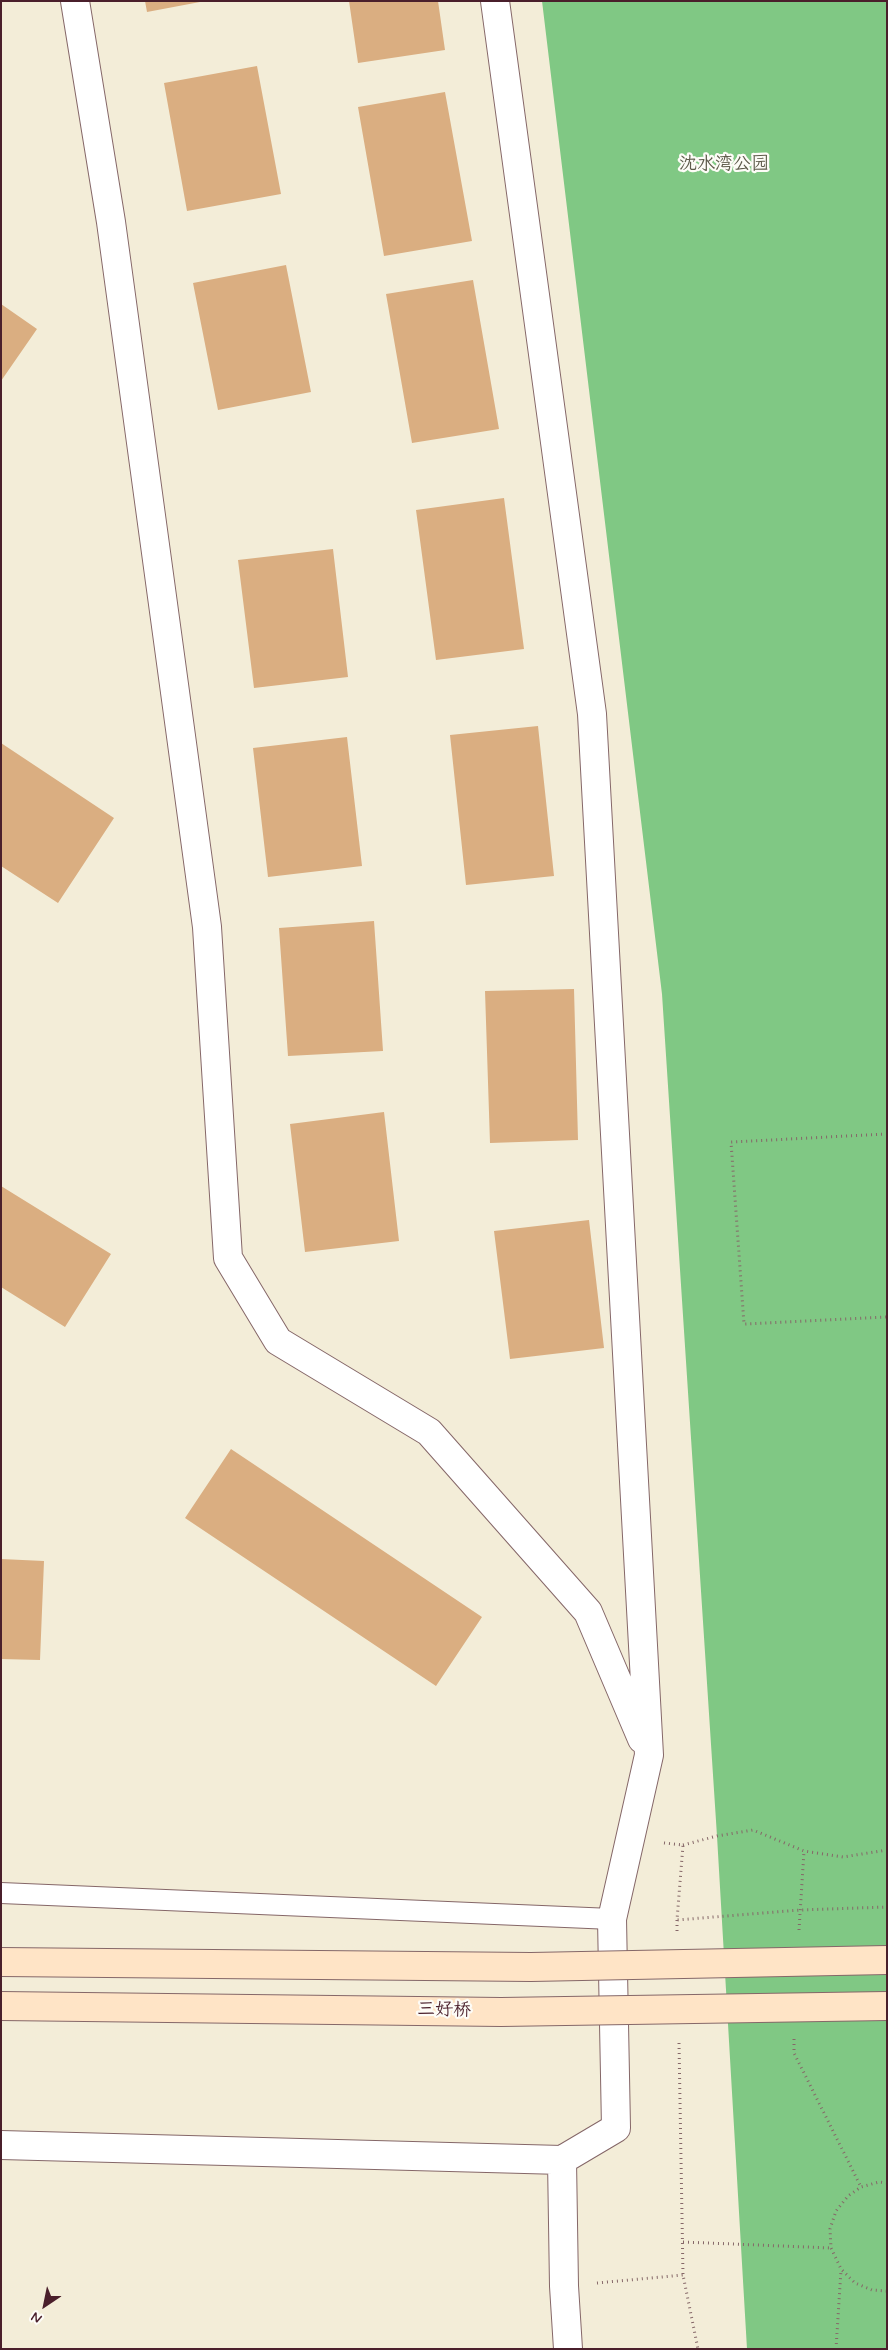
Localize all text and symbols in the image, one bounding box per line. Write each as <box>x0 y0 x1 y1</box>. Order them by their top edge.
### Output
park label: 沈水湾公园 <box>679 154 769 176</box>
street label: 三好桥 <box>417 2000 471 2022</box>
north arrow <box>20 2280 70 2330</box>
text: N <box>28 2307 46 2328</box>

